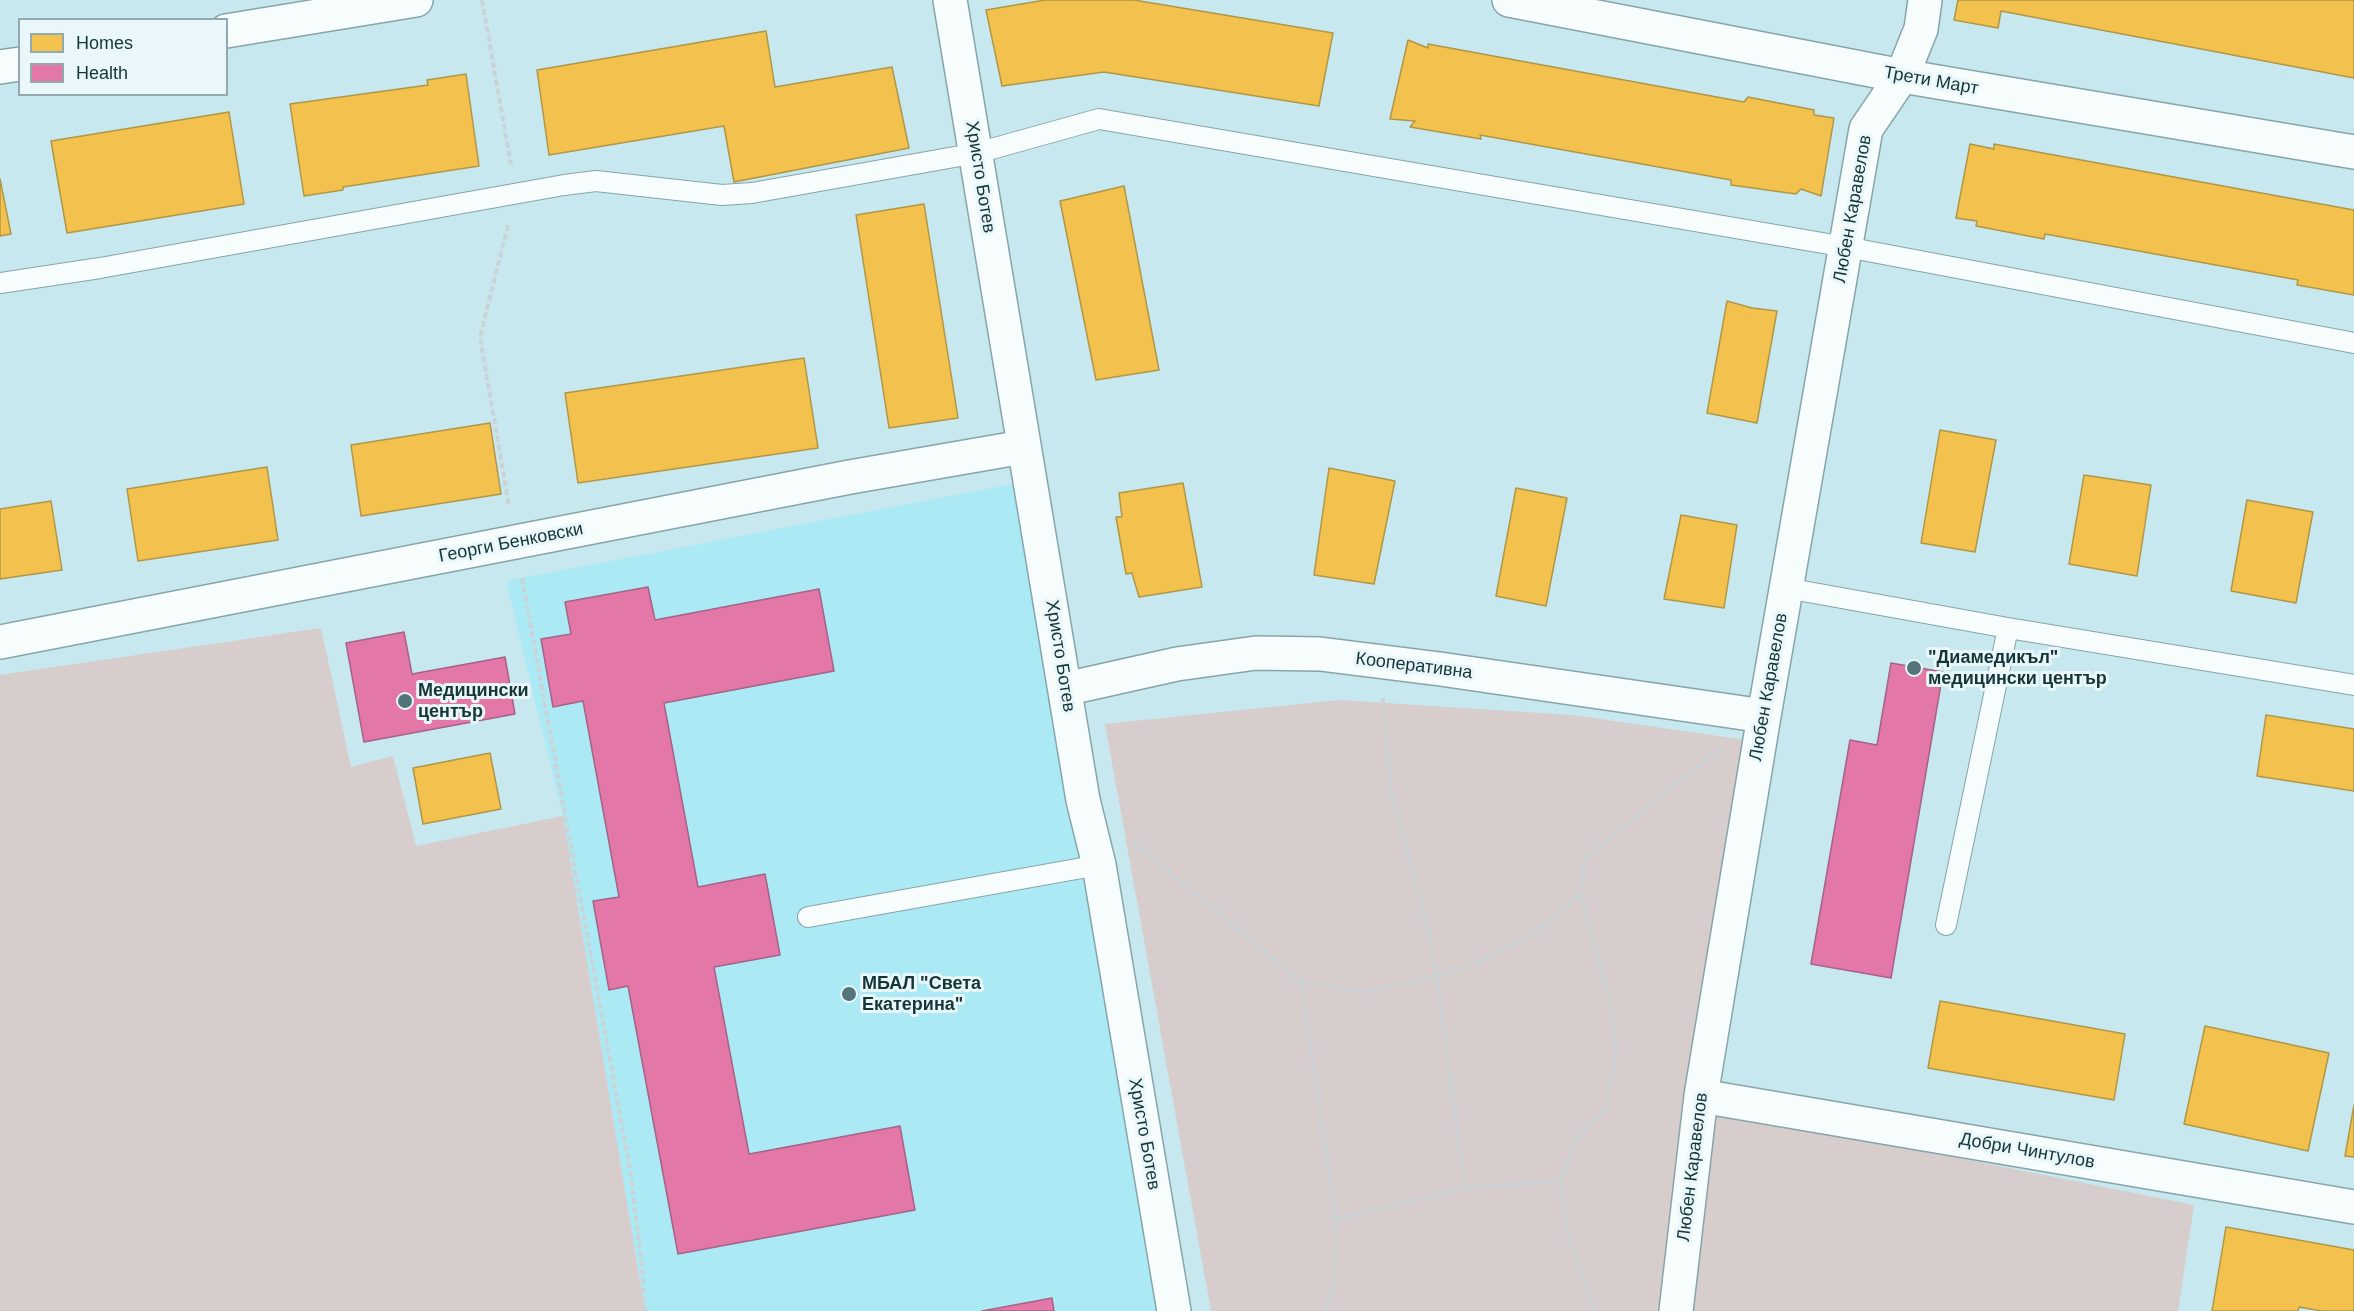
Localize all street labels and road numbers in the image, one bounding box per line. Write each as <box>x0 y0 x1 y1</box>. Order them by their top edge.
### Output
street label: Трети Март <box>1882 62 1980 100</box>
street label: Христо Ботев <box>960 119 1000 235</box>
street label: Любен Каравелов <box>1829 133 1877 285</box>
street label: Георги Бенковски <box>437 518 585 568</box>
street label: Христо Ботев <box>1040 598 1080 714</box>
street label: Любен Каравелов <box>1745 611 1793 763</box>
street label: Кооперативна <box>1354 648 1474 684</box>
street label: Христо Ботев <box>1124 1076 1164 1192</box>
street label: Любен Каравелов <box>1673 1091 1713 1243</box>
street label: Добри Чинтулов <box>1958 1128 2096 1174</box>

